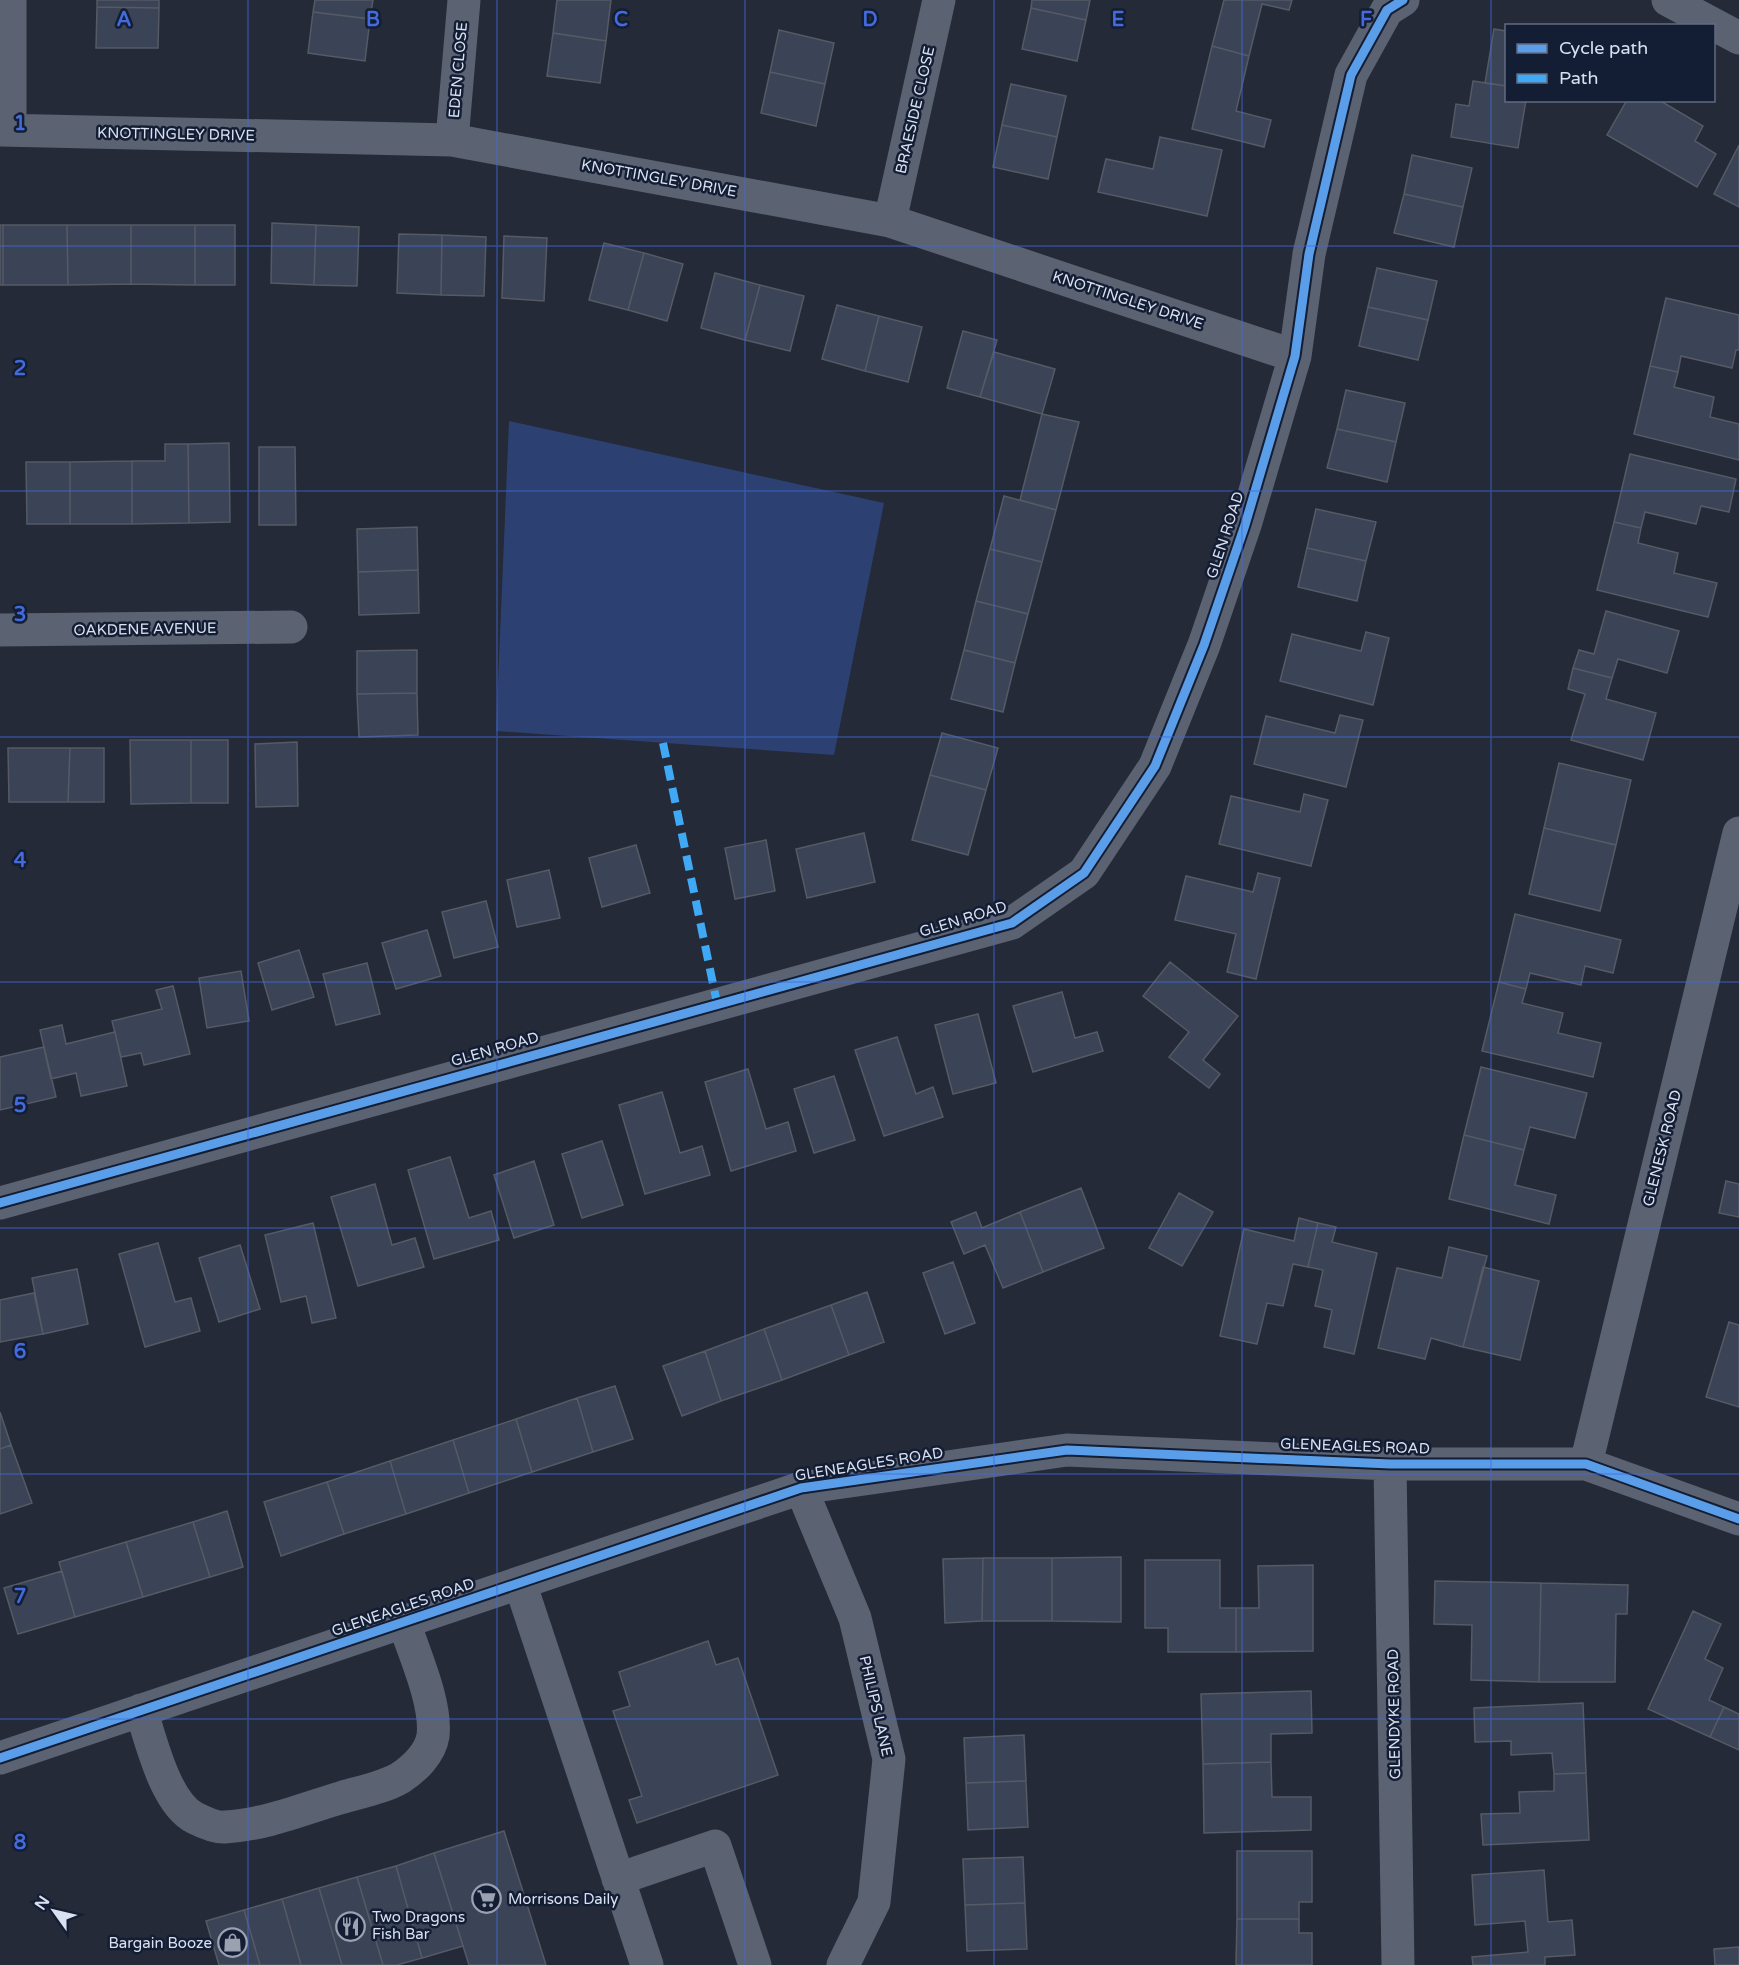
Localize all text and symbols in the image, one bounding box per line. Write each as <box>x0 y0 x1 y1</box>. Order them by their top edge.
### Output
text: A <box>117 8 132 32</box>
text: B <box>366 8 380 32</box>
text: C <box>614 8 628 32</box>
text: D <box>862 8 878 32</box>
text: E <box>1112 8 1125 32</box>
text: F <box>1360 8 1372 32</box>
street label: EDEN CLOSE <box>445 21 471 119</box>
legend <box>1505 24 1715 102</box>
text: Cycle path <box>1559 37 1648 59</box>
street label: BRAESIDE CLOSE <box>892 45 938 175</box>
text: Path <box>1559 67 1598 89</box>
text: 1 <box>14 112 26 136</box>
street label: KNOTTINGLEY DRIVE <box>97 124 255 144</box>
street label: KNOTTINGLEY DRIVE <box>580 155 738 201</box>
street label: KNOTTINGLEY DRIVE <box>1050 267 1206 333</box>
text: 2 <box>14 357 26 381</box>
street label: GLEN ROAD <box>1202 489 1248 581</box>
text: 3 <box>14 603 26 627</box>
street label: OAKDENE AVENUE <box>73 619 217 639</box>
text: 4 <box>14 849 27 873</box>
street label: GLEN ROAD <box>917 897 1009 941</box>
street label: GLEN ROAD <box>449 1028 541 1070</box>
street label: GLENESK ROAD <box>1639 1088 1685 1208</box>
text: 5 <box>14 1094 26 1118</box>
text: 6 <box>14 1340 26 1364</box>
street label: GLENEAGLES ROAD <box>1280 1434 1430 1458</box>
street label: GLENEAGLES ROAD <box>794 1443 944 1485</box>
street label: GLENEAGLES ROAD <box>329 1574 477 1640</box>
text: 7 <box>14 1585 26 1609</box>
street label: GLENDYKE ROAD <box>1384 1649 1404 1779</box>
street label: PHILIPS LANE <box>856 1654 896 1758</box>
text: 8 <box>14 1831 26 1855</box>
north arrow <box>24 1881 84 1941</box>
supermarket icon: Morrisons Daily <box>471 1883 503 1915</box>
place label: Morrisons Daily <box>508 1890 618 1908</box>
text: N <box>31 1892 54 1914</box>
place label: Two Dragons Fish Bar <box>372 1908 465 1943</box>
restaurant icon: Two Dragons Fish Bar <box>335 1910 367 1942</box>
shop icon: Bargain Booze <box>217 1927 249 1959</box>
place label: Bargain Booze <box>108 1934 212 1952</box>

